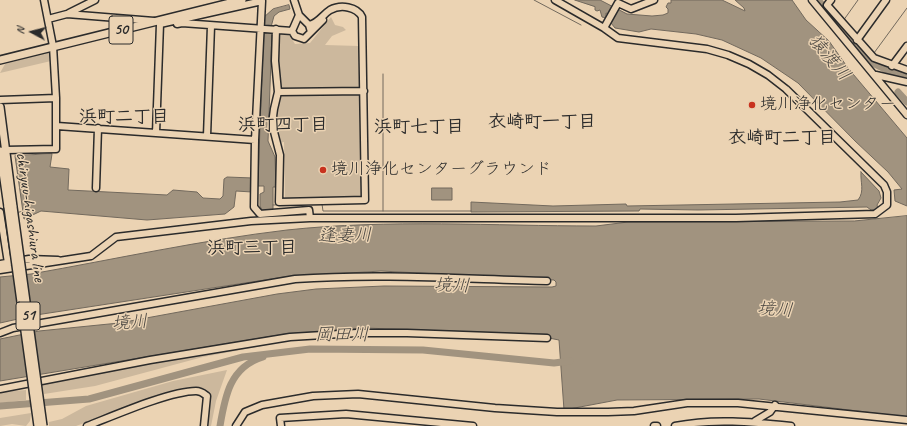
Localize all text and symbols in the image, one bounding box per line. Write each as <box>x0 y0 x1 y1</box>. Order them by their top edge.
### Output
north arrow <box>12 12 52 52</box>
road number: 50 <box>109 16 133 44</box>
text: N <box>13 26 27 35</box>
water label: 猿渡川 <box>803 30 855 86</box>
place label: 境川浄化センター <box>760 95 896 115</box>
marker: 境川浄化センター <box>747 100 757 110</box>
district label: 浜町二丁目 <box>79 106 169 128</box>
district label: 衣崎町一丁目 <box>488 111 596 133</box>
district label: 浜町四丁目 <box>238 114 328 136</box>
district label: 浜町七丁目 <box>374 116 464 138</box>
district label: 衣崎町二丁目 <box>728 127 836 149</box>
street label: chiryuu-higashiura line <box>11 151 49 283</box>
place label: 境川浄化センターグラウンド <box>331 160 552 180</box>
marker: 境川浄化センターグラウンド <box>318 165 328 175</box>
water label: 逢妻川 <box>318 225 372 247</box>
district label: 浜町三丁目 <box>207 237 297 259</box>
water label: 境川 <box>434 275 470 297</box>
water label: 境川 <box>756 298 794 322</box>
road number: 51 <box>16 302 40 330</box>
water label: 境川 <box>111 311 149 335</box>
water label: 岡田川 <box>315 324 369 346</box>

